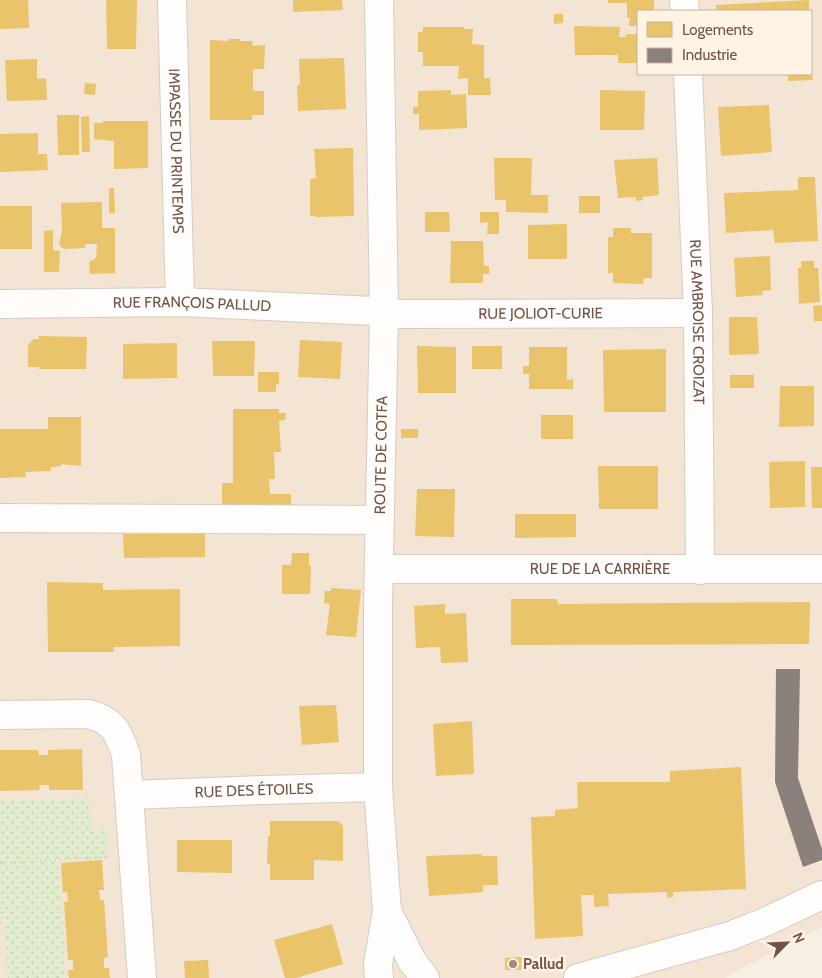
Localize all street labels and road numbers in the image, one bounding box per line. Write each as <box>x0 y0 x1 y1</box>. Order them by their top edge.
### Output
street label: IMPASSE DU PRINTEMPS <box>165 68 187 234</box>
street label: RUE AMBROISE CROIZAT <box>686 239 708 404</box>
street label: RUE FRANÇOIS PALLUD <box>113 293 272 315</box>
street label: RUE JOLIOT-CURIE <box>478 304 603 323</box>
street label: ROUTE DE COTFA <box>371 395 391 514</box>
street label: RUE DE LA CARRIÈRE <box>530 559 670 578</box>
street label: RUE DES ÉTOILES <box>194 780 314 802</box>

